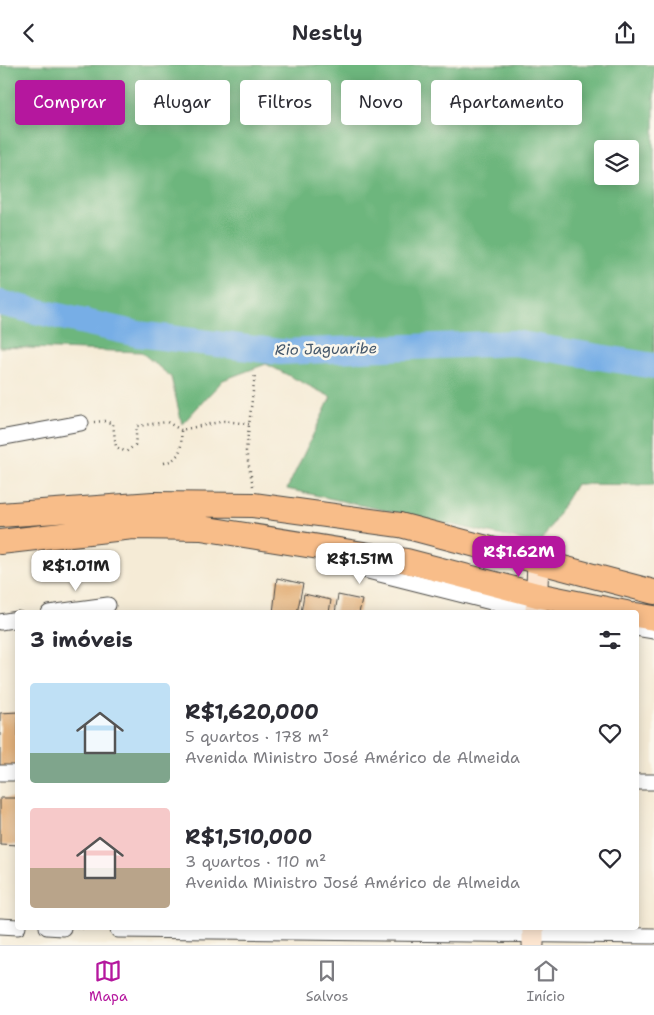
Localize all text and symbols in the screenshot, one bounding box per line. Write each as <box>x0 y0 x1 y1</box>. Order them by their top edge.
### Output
text: Nestly <box>291 18 363 47</box>
icon: back <box>15 19 43 47</box>
icon: share <box>611 19 639 47</box>
chip: Comprar <box>15 80 125 125</box>
chip: Alugar <box>135 80 230 125</box>
chip: Filtros <box>240 80 331 125</box>
chip: Novo <box>341 80 421 125</box>
chip: Apartamento <box>431 80 582 125</box>
map controls <box>594 140 639 185</box>
button: layers <box>594 140 639 185</box>
water label: Rio Jaguaribe <box>275 338 377 360</box>
pin: R$1.62M <box>473 535 565 578</box>
text: R$1.62M <box>483 541 555 562</box>
pin: R$1.51M <box>314 543 406 585</box>
text: R$1.51M <box>327 548 393 569</box>
pin: R$1.01M <box>30 549 122 592</box>
text: R$1.01M <box>42 555 110 576</box>
text: 3 imóveis <box>30 626 133 654</box>
icon: filters <box>596 626 624 654</box>
text: R$1,620,000 <box>185 698 319 726</box>
icon: home <box>70 703 130 763</box>
icon: heart <box>596 719 624 747</box>
text: 5 quartos · 178 m² <box>185 726 329 747</box>
text: Avenida Ministro José Américo de Almeida <box>185 747 520 768</box>
text: R$1,510,000 <box>185 823 312 851</box>
icon: home <box>70 828 130 888</box>
icon: heart <box>596 844 624 872</box>
text: 3 quartos · 110 m² <box>185 851 326 872</box>
text: Avenida Ministro José Américo de Almeida <box>185 872 520 893</box>
tab: Mapa <box>89 957 128 1005</box>
tab: Salvos <box>306 957 349 1005</box>
tab: Início <box>527 957 565 1005</box>

